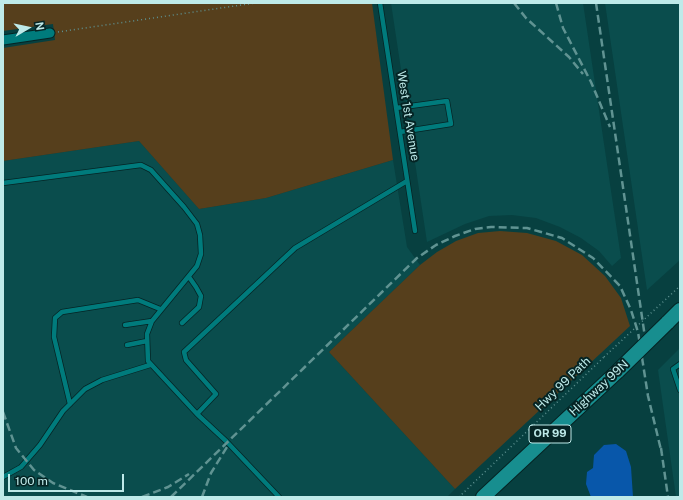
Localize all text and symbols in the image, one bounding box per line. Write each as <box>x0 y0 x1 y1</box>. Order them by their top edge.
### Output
north arrow <box>8 8 48 48</box>
text: N <box>33 21 46 31</box>
street label: West 1st Avenue <box>394 70 422 162</box>
street label: Hwy 99 Path <box>532 354 594 414</box>
street label: Highway 99N <box>567 357 631 419</box>
road number: OR 99 <box>529 425 571 443</box>
scale bar <box>10 466 126 492</box>
text: 100 m <box>15 474 48 488</box>

